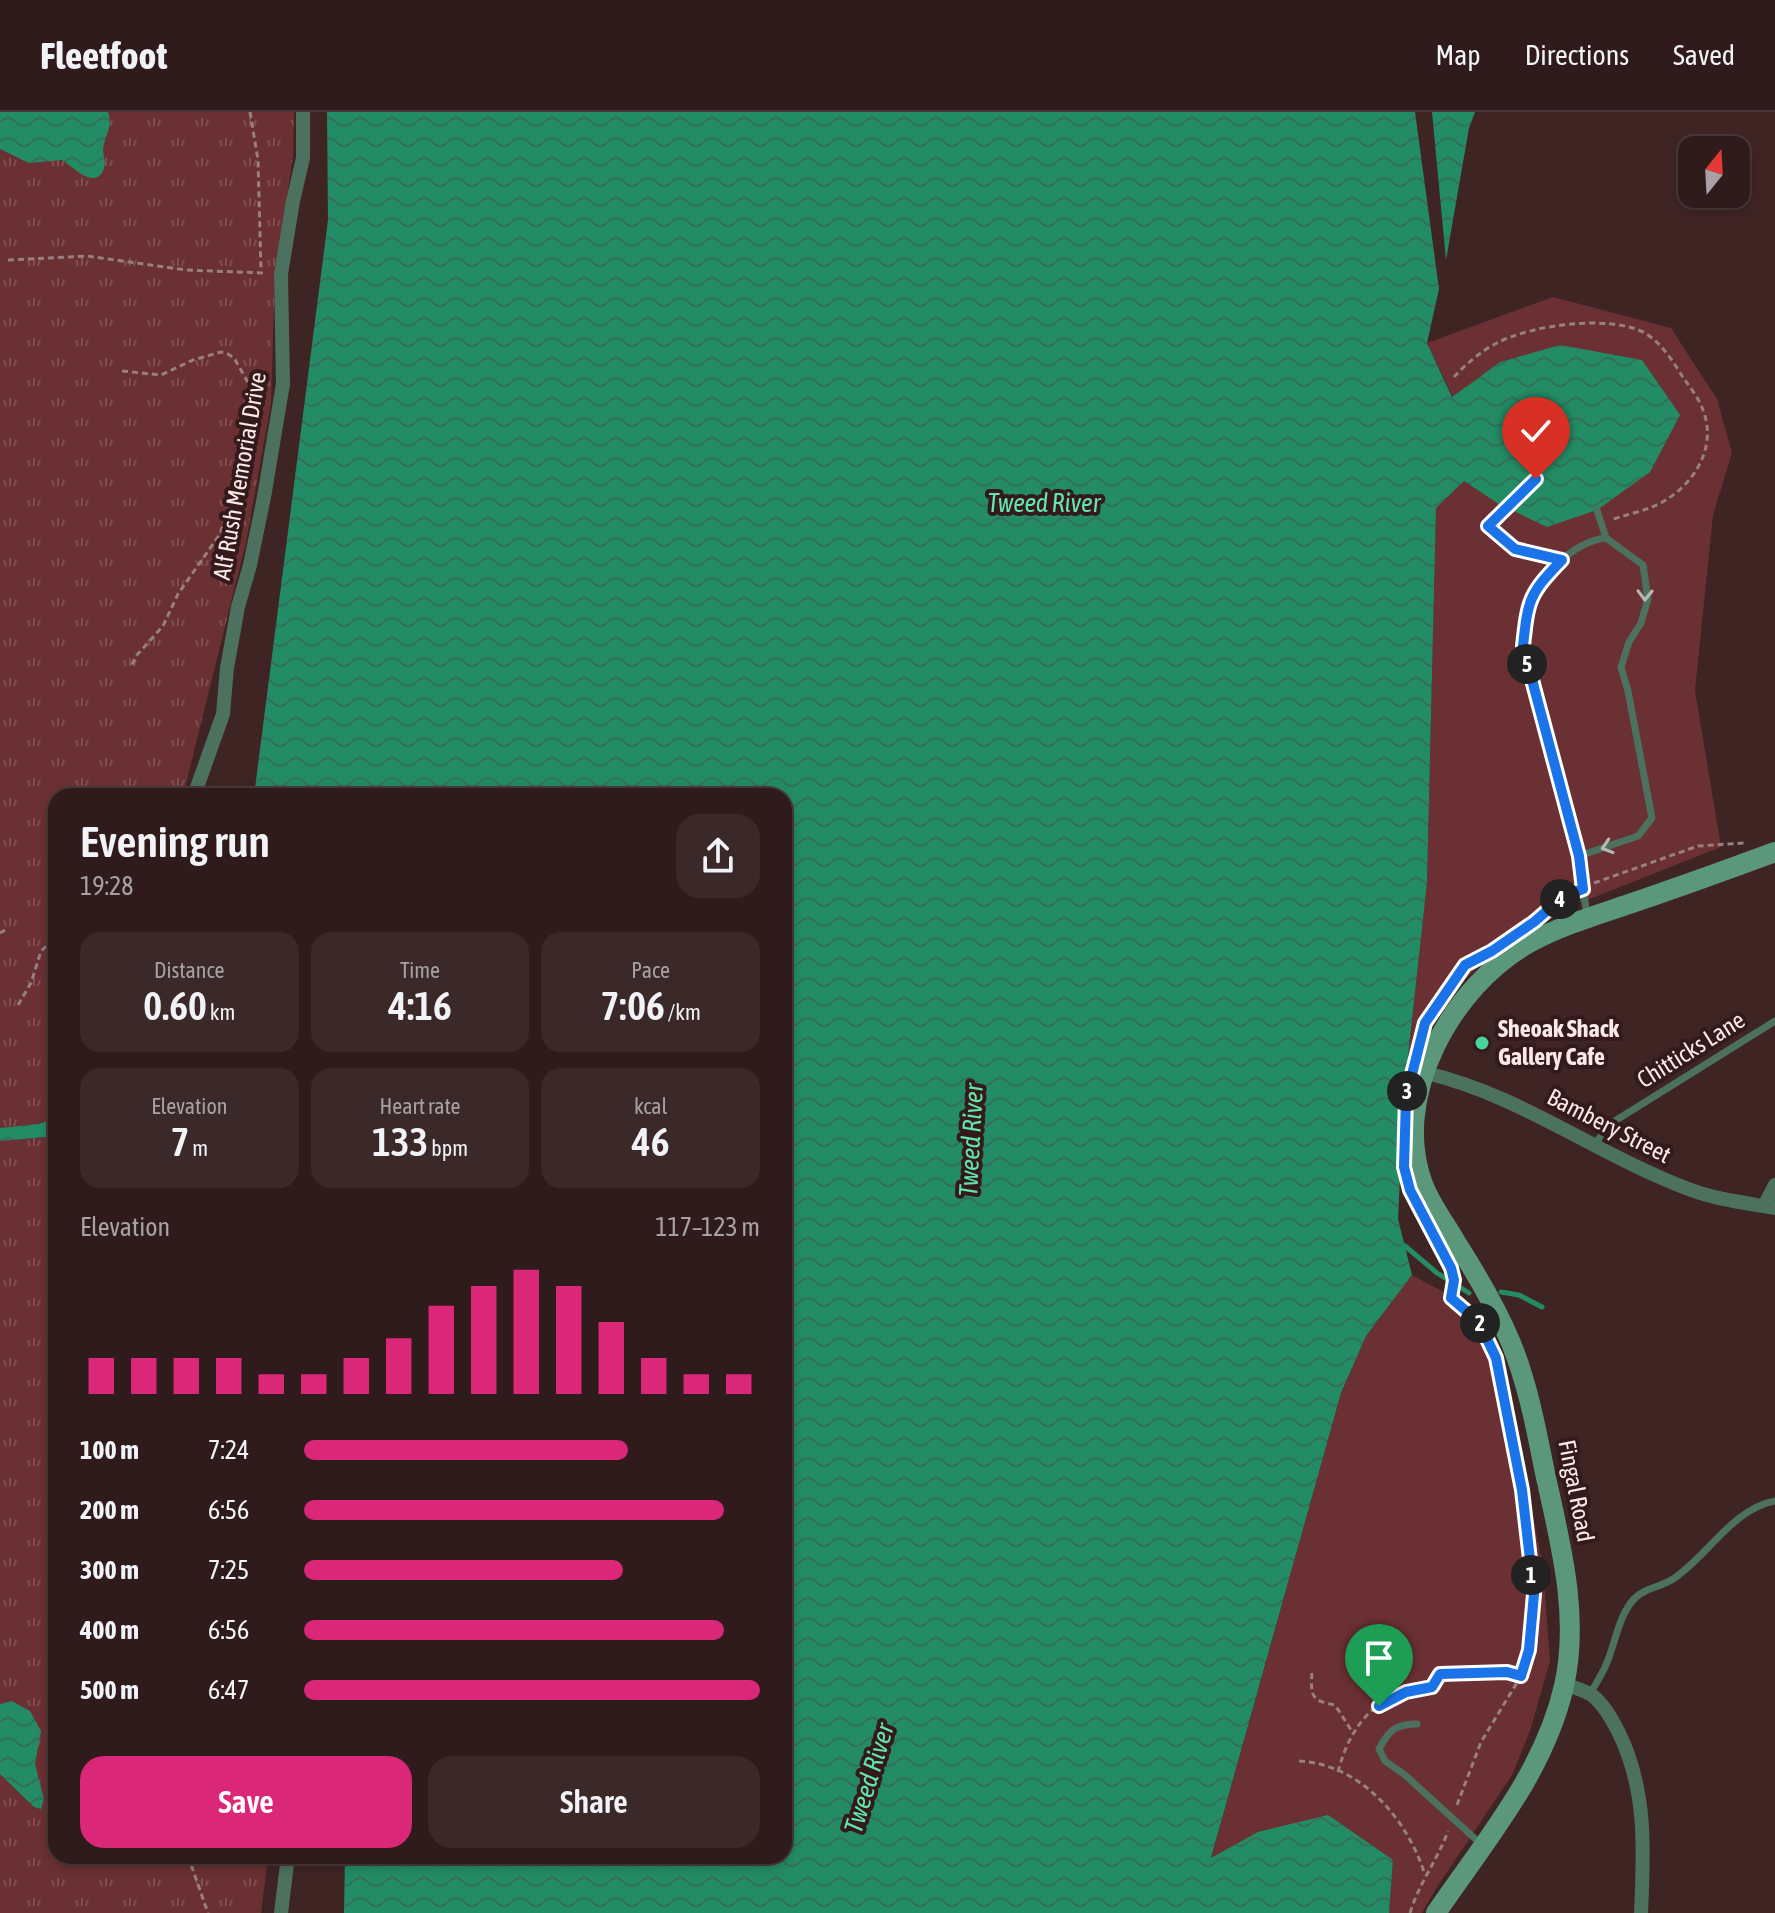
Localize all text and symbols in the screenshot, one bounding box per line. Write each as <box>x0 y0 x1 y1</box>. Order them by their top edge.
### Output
text: Fleetfoot <box>40 34 167 77</box>
text: Map <box>1436 39 1481 71</box>
text: Directions <box>1525 39 1629 71</box>
text: Saved <box>1673 39 1735 71</box>
north arrow <box>1678 136 1750 208</box>
map controls <box>1678 136 1750 208</box>
street label: Alf Rush Memorial Drive <box>208 370 271 582</box>
pin <box>1502 397 1570 479</box>
icon: check <box>1514 409 1558 453</box>
water label: Tweed River <box>988 488 1102 518</box>
one-way arrow <box>1636 589 1654 601</box>
pin: 5 <box>1507 644 1547 684</box>
text: 5 <box>1522 651 1532 677</box>
button: share <box>676 814 760 898</box>
text: Evening run <box>80 816 270 866</box>
one-way arrow <box>1601 837 1615 853</box>
text: 19:28 <box>80 871 134 901</box>
pin: 4 <box>1540 879 1580 919</box>
text: 4 <box>1555 886 1565 912</box>
text: Distance <box>154 957 225 983</box>
text: Time <box>400 957 440 983</box>
text: Pace <box>631 957 670 983</box>
text: 0.60 <box>143 983 207 1028</box>
text: 4:16 <box>388 983 452 1028</box>
text: 7:06 <box>601 983 665 1028</box>
text: km <box>207 999 235 1025</box>
text: /km <box>665 999 701 1025</box>
street label: Chitticks Lane <box>1632 1006 1749 1093</box>
place label: Sheoak Shack Gallery Cafe <box>1498 1015 1620 1070</box>
marker: Sheoak Shack Gallery Cafe <box>1473 1034 1491 1052</box>
pin: 3 <box>1387 1071 1427 1111</box>
text: 3 <box>1402 1078 1412 1104</box>
water label: Tweed River <box>953 1081 989 1197</box>
street label: Bambery Street <box>1543 1083 1676 1168</box>
text: Elevation <box>151 1093 227 1119</box>
text: Heart rate <box>379 1093 461 1119</box>
text: kcal <box>634 1093 667 1119</box>
text: 7 <box>170 1119 189 1164</box>
text: 133 <box>372 1119 428 1164</box>
text: 46 <box>632 1119 669 1164</box>
text: m <box>189 1135 208 1161</box>
text: bpm <box>428 1135 468 1161</box>
text: Elevation <box>80 1212 170 1242</box>
text: 117–123 m <box>655 1212 760 1242</box>
pin: 2 <box>1460 1303 1500 1343</box>
text: 2 <box>1475 1310 1485 1336</box>
text: 100 m <box>80 1435 139 1465</box>
text: 7:24 <box>208 1435 249 1465</box>
street label: Fingal Road <box>1553 1438 1600 1544</box>
text: 200 m <box>80 1495 139 1525</box>
text: 6:56 <box>208 1495 249 1525</box>
text: 300 m <box>80 1555 139 1585</box>
text: 7:25 <box>208 1555 249 1585</box>
pin: 1 <box>1511 1555 1551 1595</box>
text: 1 <box>1526 1562 1536 1588</box>
text: 400 m <box>80 1615 139 1645</box>
text: 6:56 <box>208 1615 249 1645</box>
pin <box>1345 1624 1413 1706</box>
icon: arrive <box>1357 1636 1401 1680</box>
text: 500 m <box>80 1675 139 1705</box>
text: 6:47 <box>208 1675 249 1705</box>
water label: Tweed River <box>838 1718 900 1836</box>
button: Save <box>80 1756 412 1848</box>
button: Share <box>428 1756 760 1848</box>

